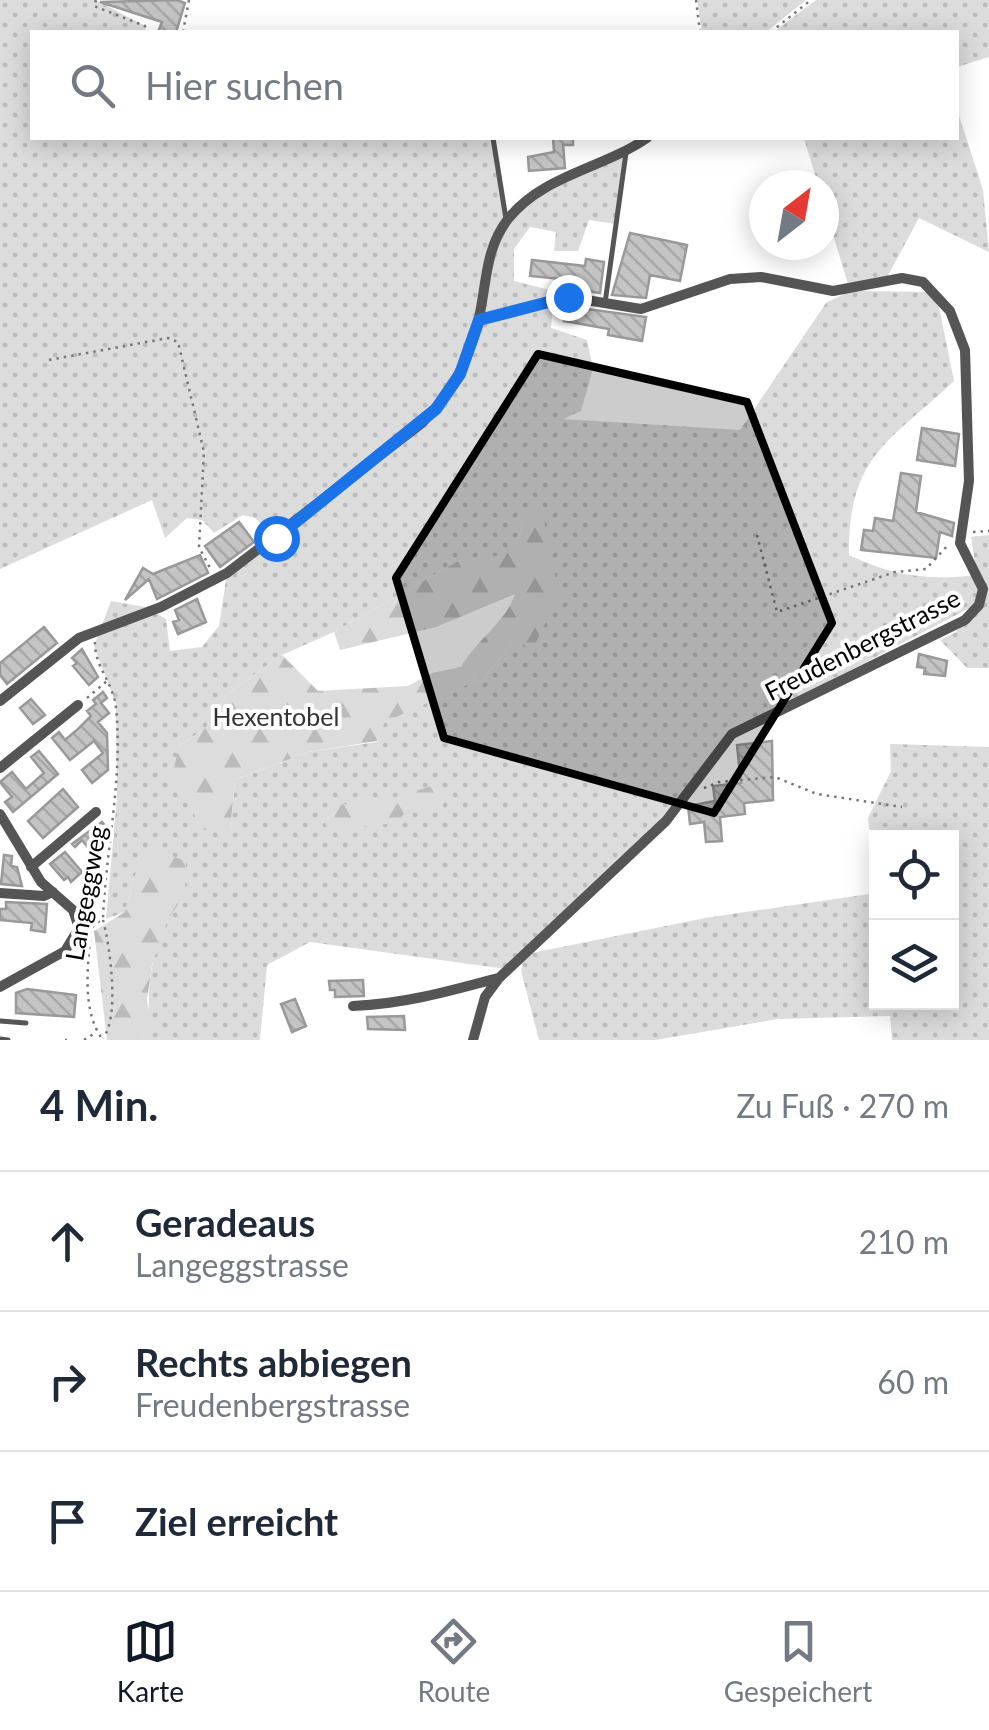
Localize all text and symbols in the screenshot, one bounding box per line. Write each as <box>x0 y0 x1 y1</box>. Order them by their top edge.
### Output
search box <box>30 30 959 140</box>
icon: search <box>65 58 120 113</box>
text: Hier suchen <box>145 62 344 108</box>
north arrow <box>749 170 839 260</box>
route end <box>546 275 592 321</box>
route start <box>254 516 300 562</box>
street label: Freudenbergstrasse <box>759 582 965 706</box>
park label: Hexentobel <box>213 701 339 731</box>
street label: Langeggweg <box>58 823 112 963</box>
map controls <box>869 830 959 1010</box>
button: locate <box>869 830 959 920</box>
button: layers <box>869 920 959 1010</box>
text: 4 Min. <box>40 1080 158 1130</box>
text: Zu Fuß · 270 m <box>736 1086 949 1125</box>
text: Geradeaus <box>135 1199 315 1245</box>
icon: ahead <box>40 1214 95 1269</box>
text: 210 m <box>859 1222 949 1261</box>
text: Langeggstrasse <box>135 1245 349 1284</box>
text: Rechts abbiegen <box>135 1339 412 1385</box>
icon: right <box>40 1354 95 1409</box>
text: 60 m <box>877 1362 949 1401</box>
text: Freudenbergstrasse <box>135 1385 410 1424</box>
icon: arrive <box>40 1494 95 1549</box>
text: Ziel erreicht <box>135 1498 338 1544</box>
tab: Karte <box>117 1614 184 1708</box>
tab: Route <box>418 1614 490 1708</box>
tab: Gespeichert <box>724 1614 872 1708</box>

